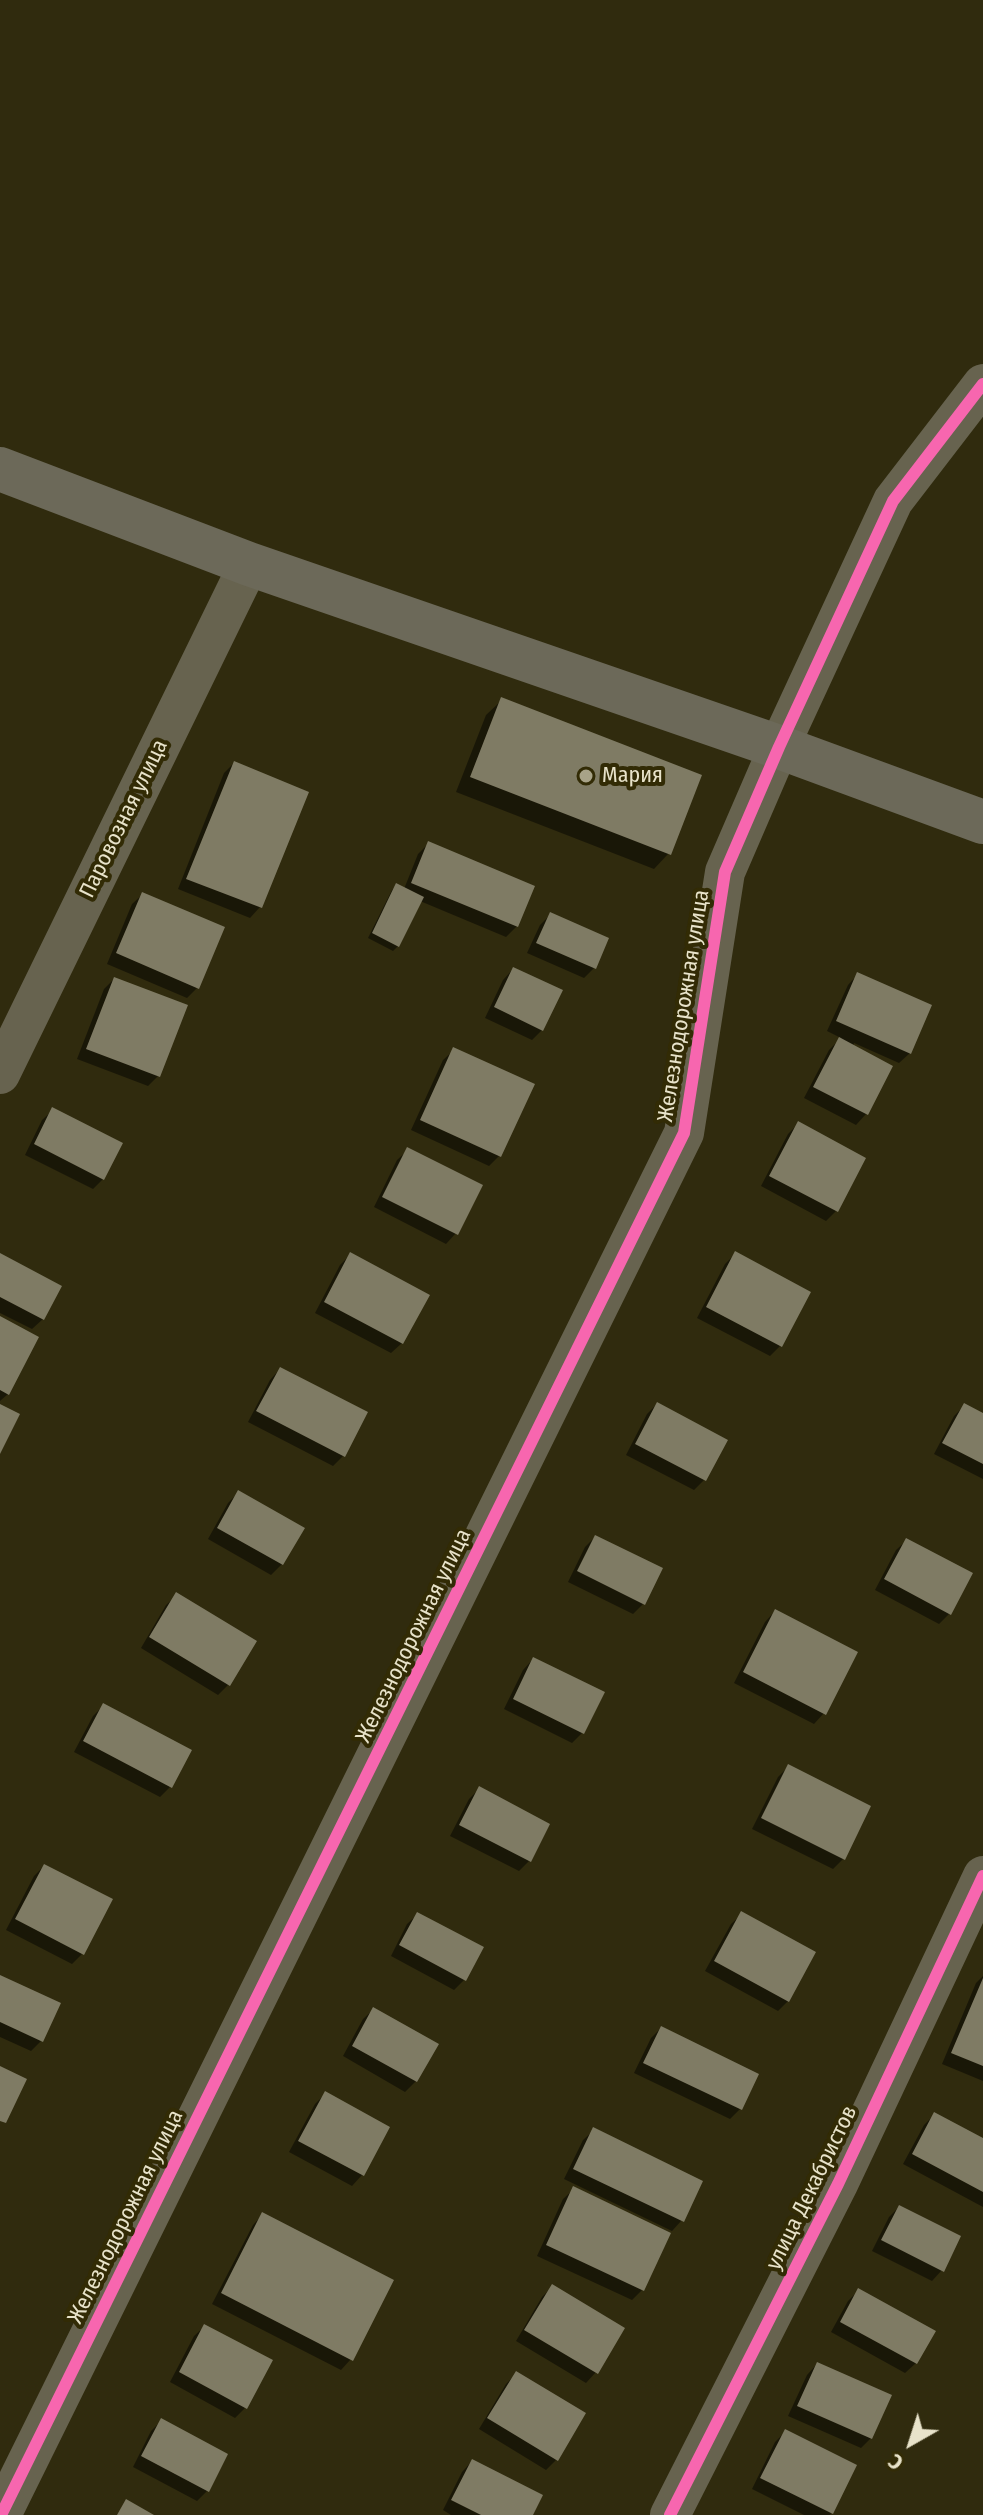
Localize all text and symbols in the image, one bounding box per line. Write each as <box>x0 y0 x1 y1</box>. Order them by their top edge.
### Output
street label: Паровозная улица <box>74 736 174 902</box>
place label: Мария <box>602 763 663 789</box>
marker: Мария <box>577 767 595 785</box>
street label: Железнодорожная улица <box>653 888 715 1124</box>
street label: Железнодорожная улица <box>351 1525 477 1747</box>
street label: улица Декабристов <box>761 2102 863 2274</box>
street label: Железнодорожная улица <box>63 2106 189 2328</box>
north arrow <box>871 2403 951 2483</box>
text: С <box>883 2448 909 2476</box>

